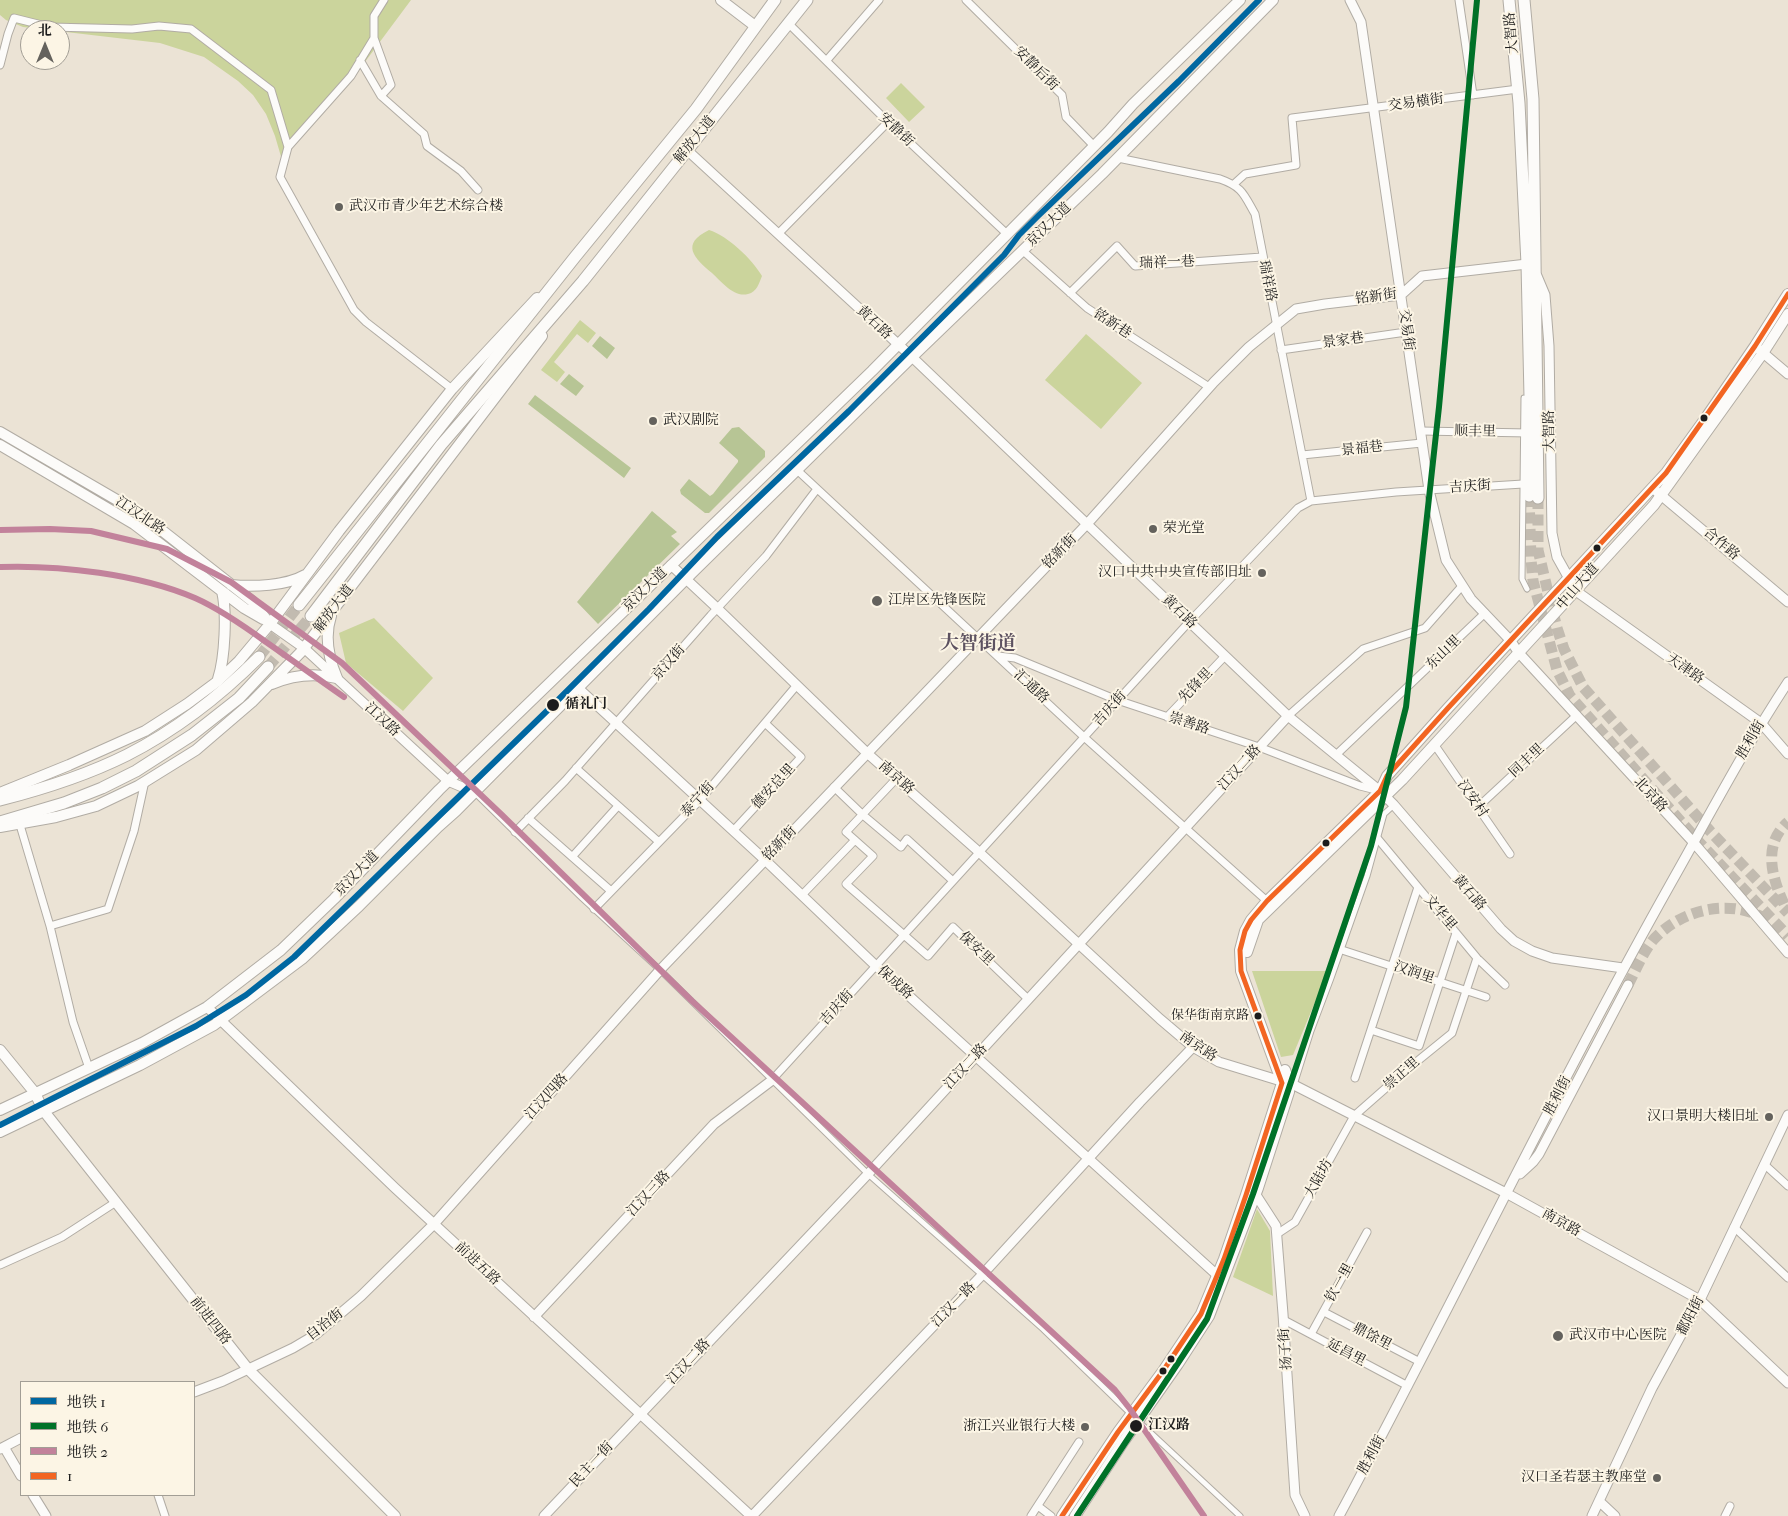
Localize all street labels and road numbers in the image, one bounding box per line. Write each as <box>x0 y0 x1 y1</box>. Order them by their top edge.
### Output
street label: 大智路 <box>1502 11 1522 55</box>
street label: 安静后街 <box>1010 43 1062 95</box>
street label: 交易横街 <box>1387 91 1445 115</box>
street label: 安静街 <box>875 109 917 151</box>
street label: 解放大道 <box>671 113 719 167</box>
street label: 京汉大道 <box>1023 200 1075 250</box>
street label: 瑞祥一巷 <box>1139 254 1195 272</box>
street label: 瑞祥路 <box>1255 259 1279 303</box>
street label: 铭新街 <box>1354 286 1398 308</box>
street label: 黄石路 <box>853 303 895 343</box>
street label: 铭新巷 <box>1090 306 1134 342</box>
street label: 交易街 <box>1395 308 1417 352</box>
street label: 景家巷 <box>1321 330 1365 352</box>
street label: 大智路 <box>1541 410 1559 452</box>
street label: 顺丰里 <box>1454 423 1496 441</box>
street label: 景福巷 <box>1340 438 1384 460</box>
street label: 吉庆街 <box>1448 477 1492 497</box>
street label: 江汉北路 <box>112 493 168 539</box>
street label: 合作路 <box>1700 524 1742 564</box>
street label: 铭新街 <box>1039 531 1081 573</box>
street label: 中山大道 <box>1553 560 1603 614</box>
street label: 京汉大道 <box>619 565 671 615</box>
street label: 解放大道 <box>310 582 358 636</box>
street label: 黄石路 <box>1158 591 1200 633</box>
street label: 东山里 <box>1423 632 1465 674</box>
street label: 京汉街 <box>649 642 689 684</box>
street label: 天津路 <box>1663 650 1707 688</box>
street label: 先锋里 <box>1175 665 1217 707</box>
street label: 汇通路 <box>1010 667 1052 707</box>
street label: 吉庆街 <box>1090 688 1130 730</box>
street label: 江汉路 <box>361 700 403 740</box>
street label: 崇善路 <box>1166 710 1212 738</box>
street label: 胜利街 <box>1733 718 1769 762</box>
street label: 同丰里 <box>1506 741 1548 781</box>
street label: 江汉二路 <box>1215 742 1265 794</box>
street label: 南京路 <box>875 758 917 798</box>
street label: 德安总里 <box>749 761 799 813</box>
street label: 北京路 <box>1630 774 1670 816</box>
street label: 汉安村 <box>1453 777 1491 821</box>
street label: 泰宁街 <box>678 779 718 821</box>
street label: 铭新街 <box>759 823 801 865</box>
street label: 京汉大道 <box>332 848 382 900</box>
street label: 黄石路 <box>1449 872 1489 914</box>
street label: 文华里 <box>1420 892 1460 934</box>
street label: 保安里 <box>955 928 997 970</box>
street label: 汉润里 <box>1391 958 1437 988</box>
street label: 保成路 <box>874 963 916 1003</box>
street label: 吉庆街 <box>817 987 857 1029</box>
street label: 南京路 <box>1176 1028 1220 1066</box>
street label: 江汉二路 <box>941 1041 991 1093</box>
street label: 崇正里 <box>1381 1054 1423 1094</box>
street label: 江汉四路 <box>522 1071 572 1123</box>
street label: 胜利街 <box>1541 1073 1575 1119</box>
street label: 大陆坊 <box>1301 1157 1337 1201</box>
street label: 江汉三路 <box>624 1168 674 1220</box>
street label: 南京路 <box>1539 1205 1583 1241</box>
street label: 前进五路 <box>451 1239 503 1289</box>
street label: 钦一里 <box>1322 1261 1358 1305</box>
street label: 江汉一路 <box>929 1279 979 1331</box>
street label: 前进四路 <box>186 1294 234 1348</box>
street label: 鄱阳街 <box>1674 1294 1708 1338</box>
street label: 自治街 <box>303 1305 347 1345</box>
street label: 鼎馀里 <box>1350 1320 1394 1354</box>
street label: 扬子街 <box>1276 1327 1296 1371</box>
street label: 江汉二路 <box>664 1336 714 1388</box>
street label: 延昌里 <box>1324 1336 1368 1370</box>
street label: 胜利街 <box>1355 1433 1389 1477</box>
street label: 民主一街 <box>567 1439 617 1491</box>

